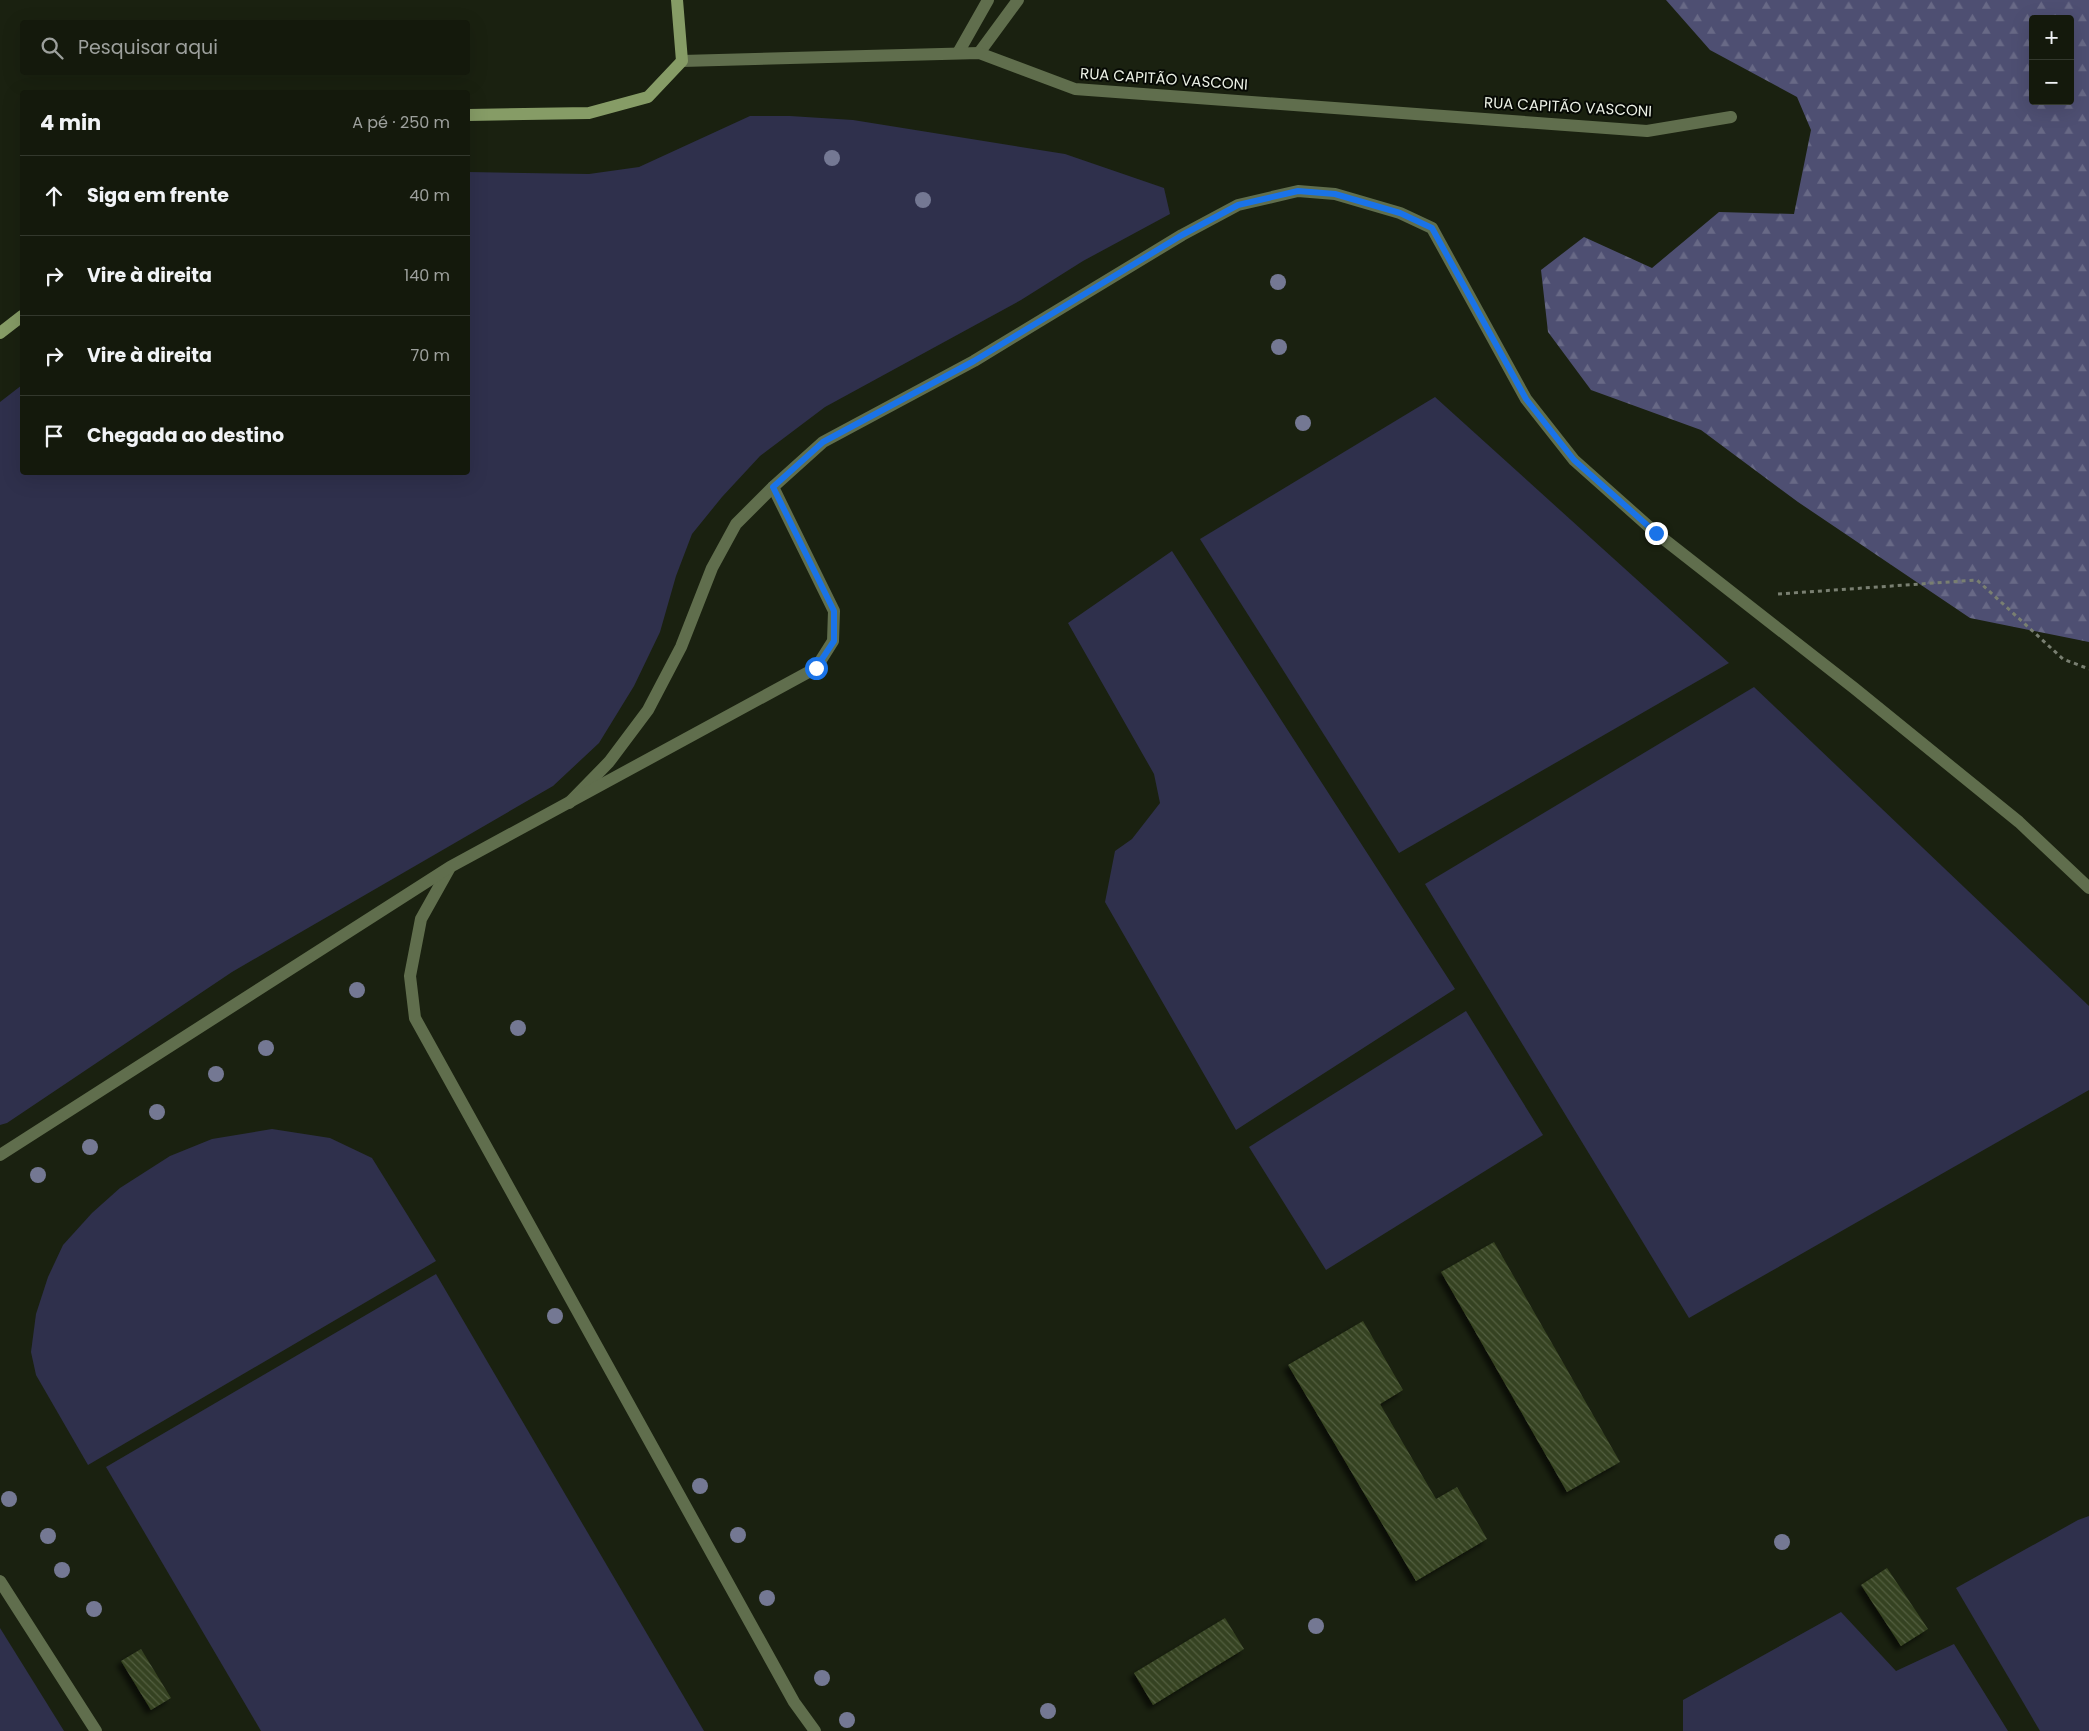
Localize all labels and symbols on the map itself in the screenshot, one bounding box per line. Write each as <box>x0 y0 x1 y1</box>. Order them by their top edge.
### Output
street label: RUA CAPITÃO VASCONI <box>1079 62 1249 95</box>
street label: RUA CAPITÃO VASCONI <box>1484 92 1653 121</box>
route end <box>1645 522 1668 545</box>
route start <box>805 657 828 680</box>

